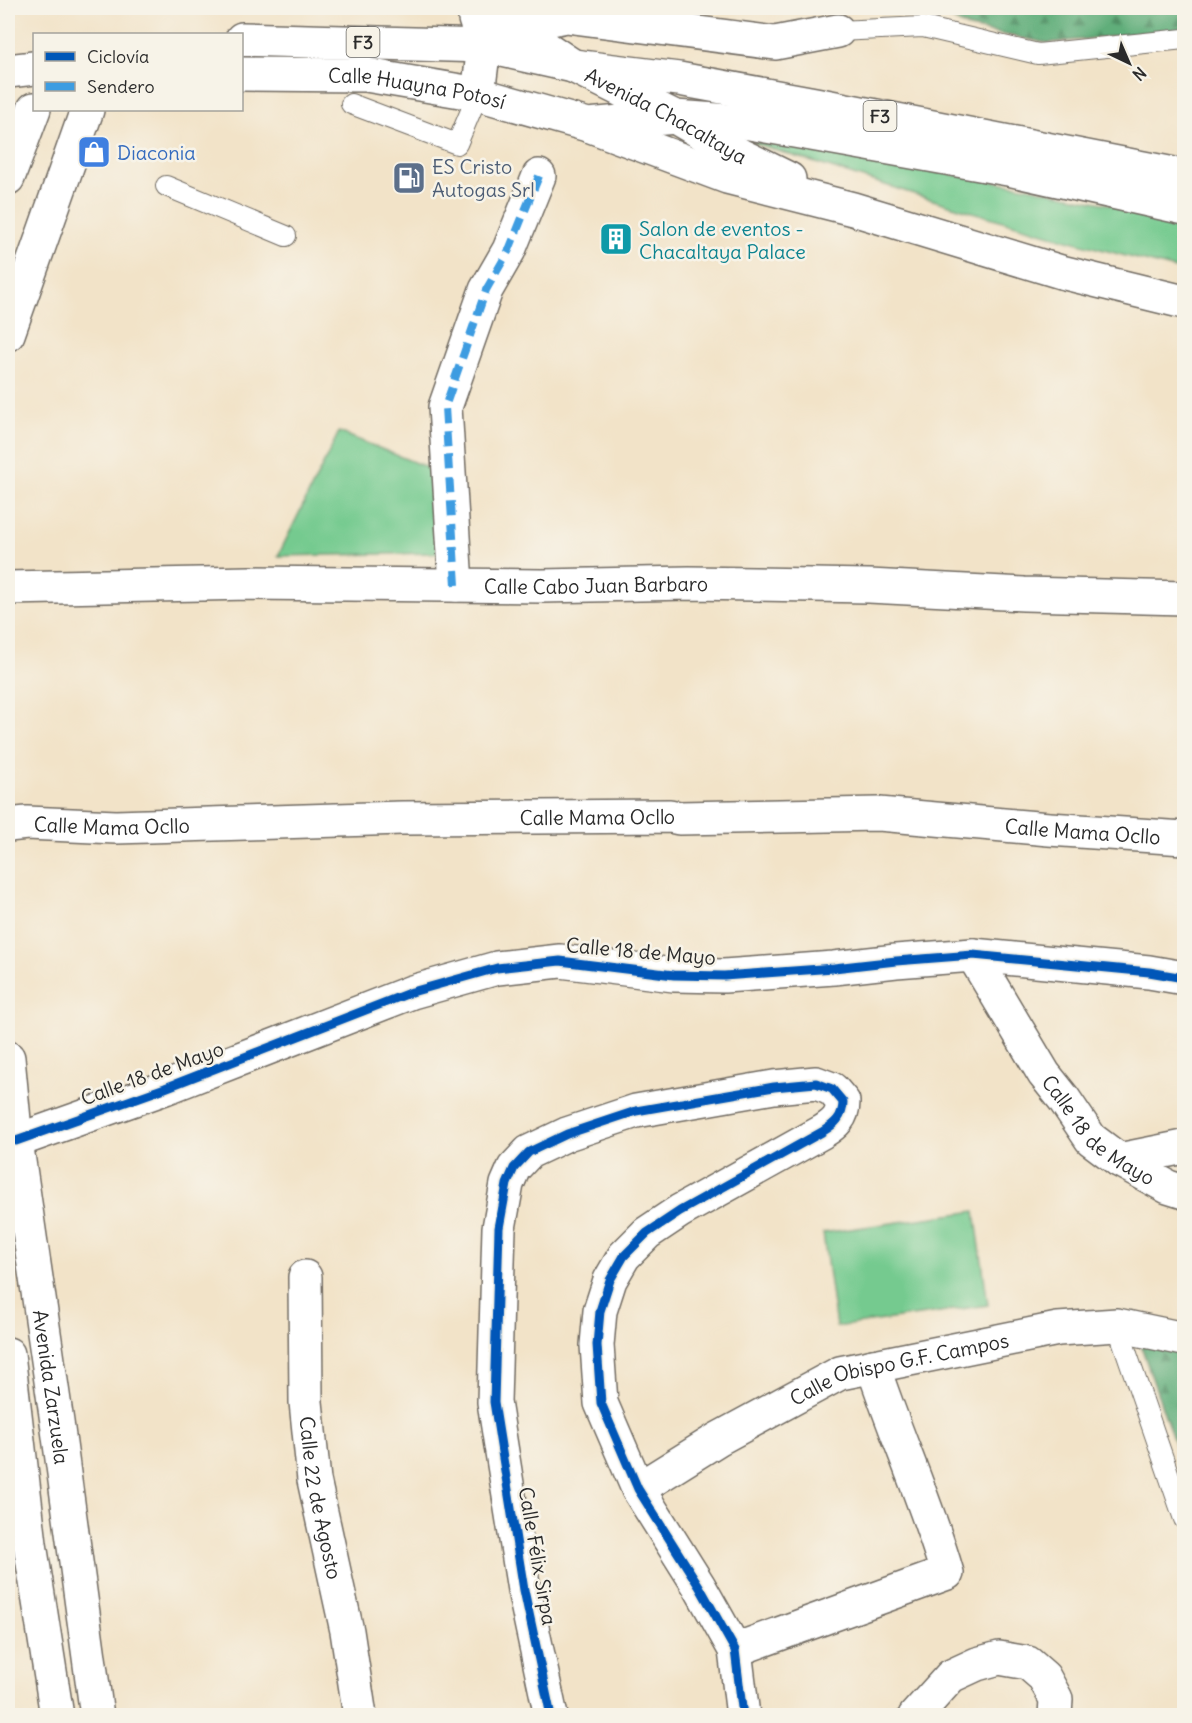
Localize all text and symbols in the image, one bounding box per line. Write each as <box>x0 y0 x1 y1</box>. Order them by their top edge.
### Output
road number: F3 <box>346 27 380 57</box>
legend <box>33 33 243 111</box>
north arrow <box>1099 33 1159 93</box>
text: Ciclovía <box>87 45 149 68</box>
street label: Calle Huayna Potosí <box>328 62 509 114</box>
street label: Avenida Chacaltaya <box>581 62 751 169</box>
text: N <box>1128 63 1150 85</box>
text: Sendero <box>87 75 155 98</box>
road number: F3 <box>864 101 896 131</box>
shop icon: Diaconia <box>76 134 112 170</box>
place label: Diaconia <box>117 140 196 165</box>
place label: ES Cristo Autogas Srl <box>432 154 535 202</box>
fuel station icon: ES Cristo Autogas Srl <box>391 160 427 196</box>
place label: Salon de eventos - Chacaltaya Palace <box>639 216 806 264</box>
building icon: Salon de eventos - Chacaltaya Palace <box>598 221 634 257</box>
street label: Calle Cabo Juan Barbaro <box>484 570 708 599</box>
street label: Calle Mama Ocllo <box>520 803 678 830</box>
street label: Calle Mama Ocllo <box>33 811 190 840</box>
street label: Calle Mama Ocllo <box>1004 813 1161 849</box>
street label: Calle 18 de Mayo <box>565 932 717 970</box>
street label: Calle 18 de Mayo <box>77 1036 227 1110</box>
street label: Calle 18 de Mayo <box>1037 1069 1160 1190</box>
street label: Avenida Zarzuela <box>28 1308 75 1466</box>
street label: Calle Obispo G.F. Campos <box>785 1327 1011 1411</box>
street label: Calle 22 de Agosto <box>295 1415 348 1582</box>
street label: Calle Félix Sirpa <box>514 1485 562 1627</box>

